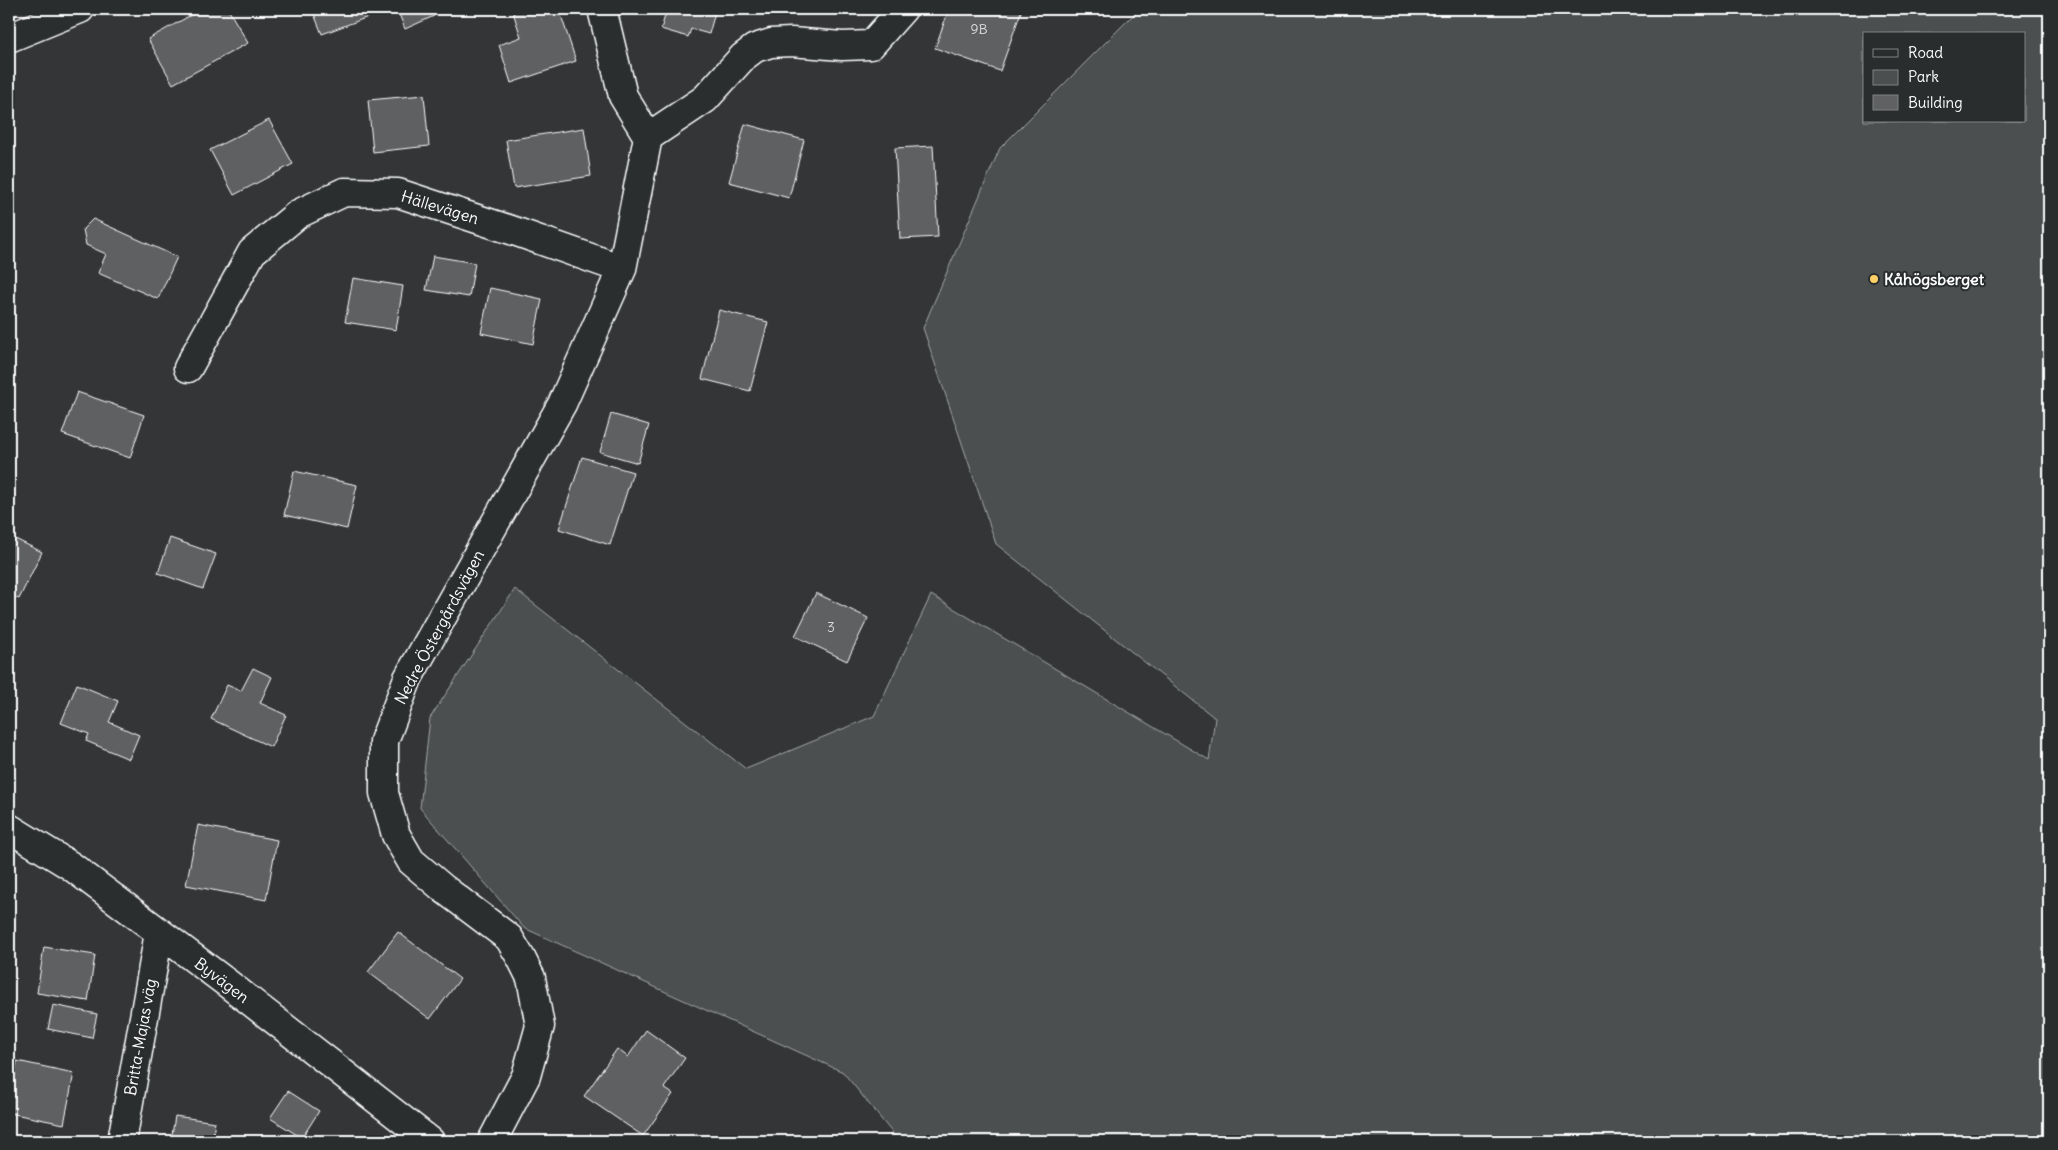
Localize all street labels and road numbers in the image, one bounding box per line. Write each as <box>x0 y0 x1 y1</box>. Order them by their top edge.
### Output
street label: Hällevägen <box>399 186 481 228</box>
street label: Nedre Östergårdsvägen <box>390 546 488 708</box>
street label: Byvägen <box>191 953 253 1007</box>
street label: Britta-Majas väg <box>120 977 160 1097</box>

